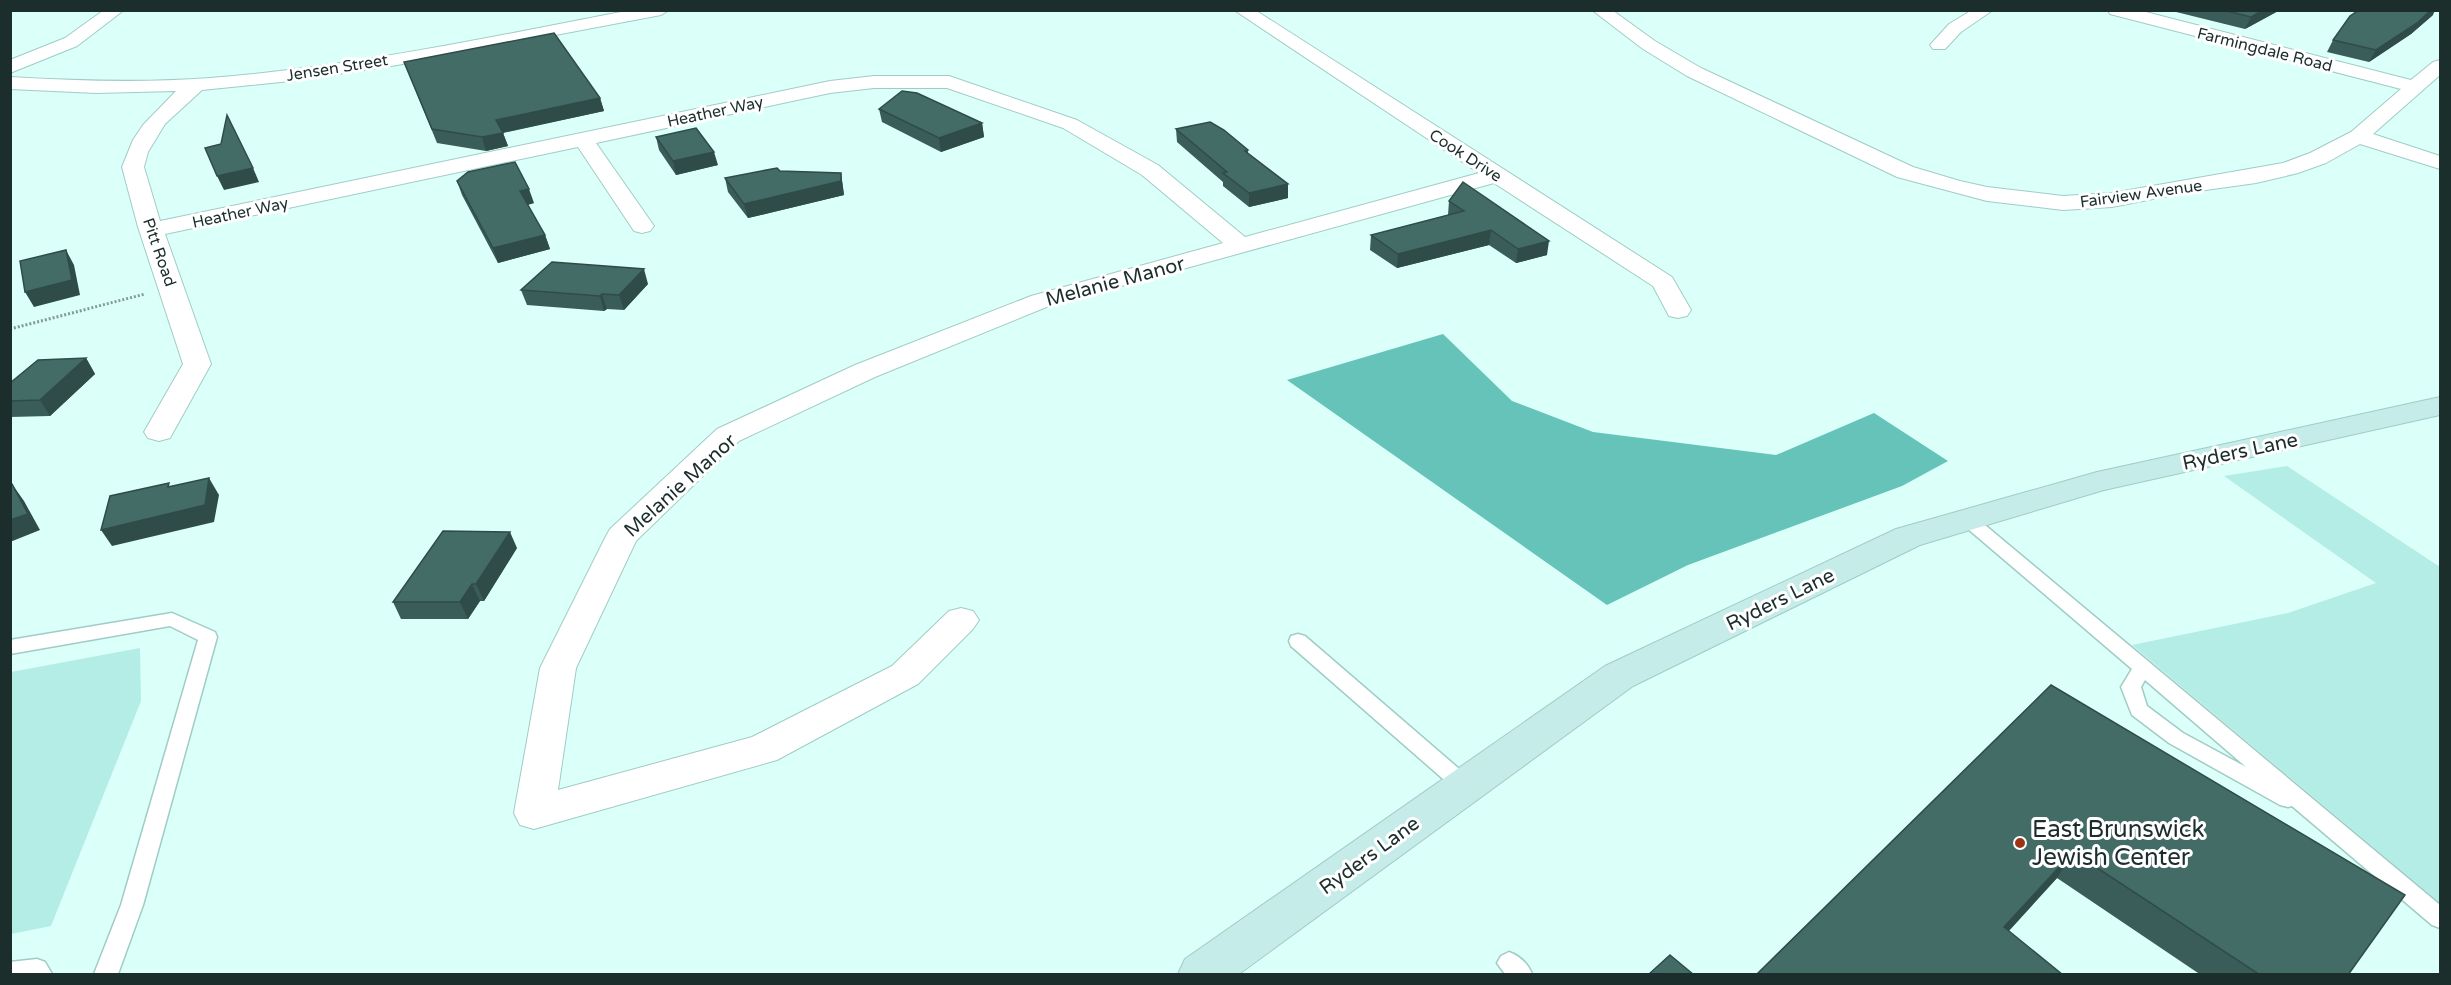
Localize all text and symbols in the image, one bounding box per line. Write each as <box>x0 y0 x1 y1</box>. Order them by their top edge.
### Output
street label: Farmingdale Road <box>2195 23 2334 76</box>
street label: Jensen Street <box>285 50 389 86</box>
street label: Heather Way <box>665 92 766 132</box>
street label: Cook Drive <box>1425 125 1506 187</box>
street label: Fairview Avenue <box>2079 176 2204 212</box>
street label: Heather Way <box>190 193 291 233</box>
street label: Pitt Road <box>138 215 180 289</box>
street label: Melanie Manor <box>1043 252 1188 312</box>
street label: Ryders Lane <box>2180 428 2300 476</box>
street label: Melanie Manor <box>620 429 742 542</box>
street label: Ryders Lane <box>1722 563 1839 636</box>
street label: Ryders Lane <box>1315 812 1424 900</box>
place label: East Brunswick Jewish Center <box>2032 815 2205 872</box>
marker: East Brunswick Jewish Center <box>2013 836 2027 850</box>

